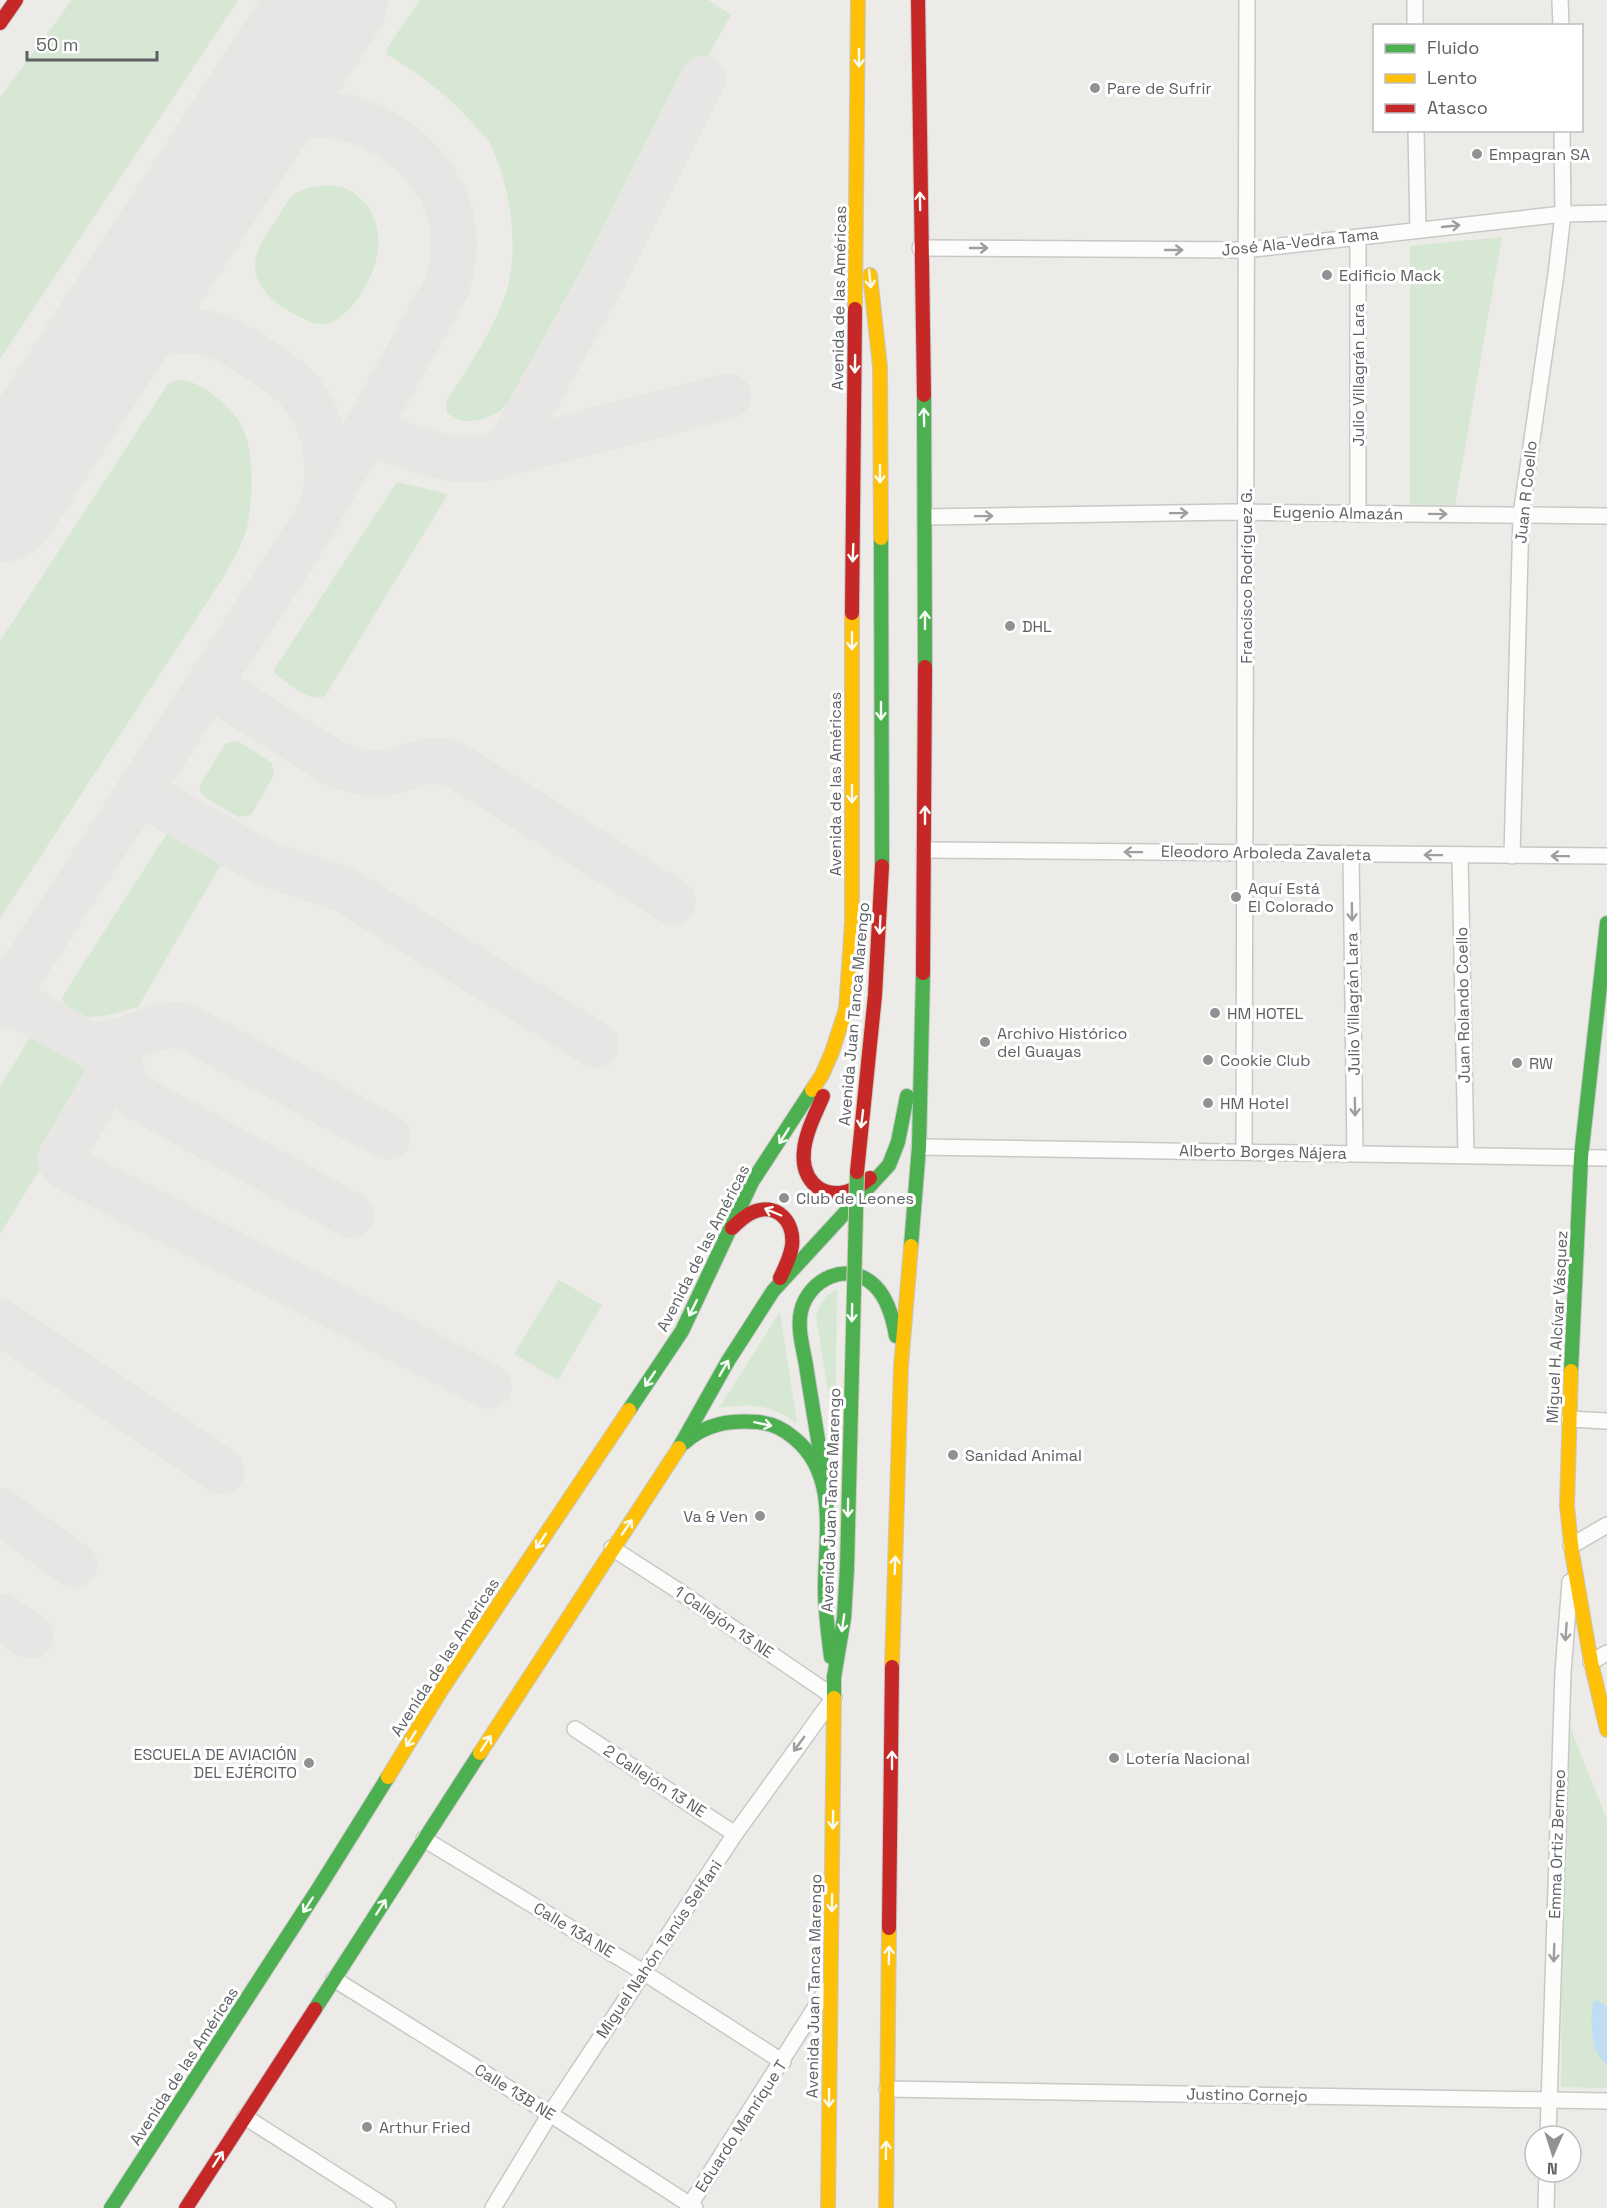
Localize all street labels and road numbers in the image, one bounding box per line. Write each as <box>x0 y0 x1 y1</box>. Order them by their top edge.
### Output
street label: Avenida de las Américas <box>827 206 851 390</box>
street label: José Ala-Vedra Tama <box>1220 223 1380 261</box>
street label: Julio Villagrán Lara <box>1348 303 1369 447</box>
street label: Juan R Coello <box>1510 439 1542 545</box>
street label: Francísco Rodríguez G. <box>1236 488 1257 664</box>
street label: Eugenio Almazán <box>1273 501 1403 525</box>
street label: Avenida de las Américas <box>825 692 846 876</box>
street label: Eleodoro Arboleda Zavaleta <box>1161 841 1371 865</box>
street label: Avenida Juan Tanca Marengo <box>834 901 874 1127</box>
street label: Juan Rolando Coello <box>1451 927 1475 1083</box>
street label: Julio Villagrán Lara <box>1341 932 1365 1076</box>
street label: Alberto Borges Nájera <box>1179 1140 1347 1164</box>
street label: Avenida de las Américas <box>652 1161 754 1335</box>
street label: Miguel H. Alcívar Vásquez <box>1541 1230 1573 1424</box>
street label: Avenida Juan Tanca Marengo <box>817 1387 845 1613</box>
street label: Avenida de las Américas <box>386 1574 504 1740</box>
street label: 1 Callejón 13 NE <box>670 1581 778 1663</box>
street label: 2 Callejón 13 NE <box>600 1740 710 1822</box>
street label: Emma Ortiz Bermeo <box>1544 1769 1570 1919</box>
street label: Miguel Nahón Tanús Selfani <box>591 1856 727 2042</box>
street label: Avenida Juan Tanca Marengo <box>802 1874 826 2098</box>
street label: Calle 13A NE <box>530 1898 618 1962</box>
street label: Avenida de las Américas <box>125 1983 243 2149</box>
street label: Eduardo Manrique T <box>690 2056 792 2196</box>
street label: Calle 13B NE <box>471 2059 559 2125</box>
street label: Justino Cornejo <box>1186 2083 1308 2107</box>

